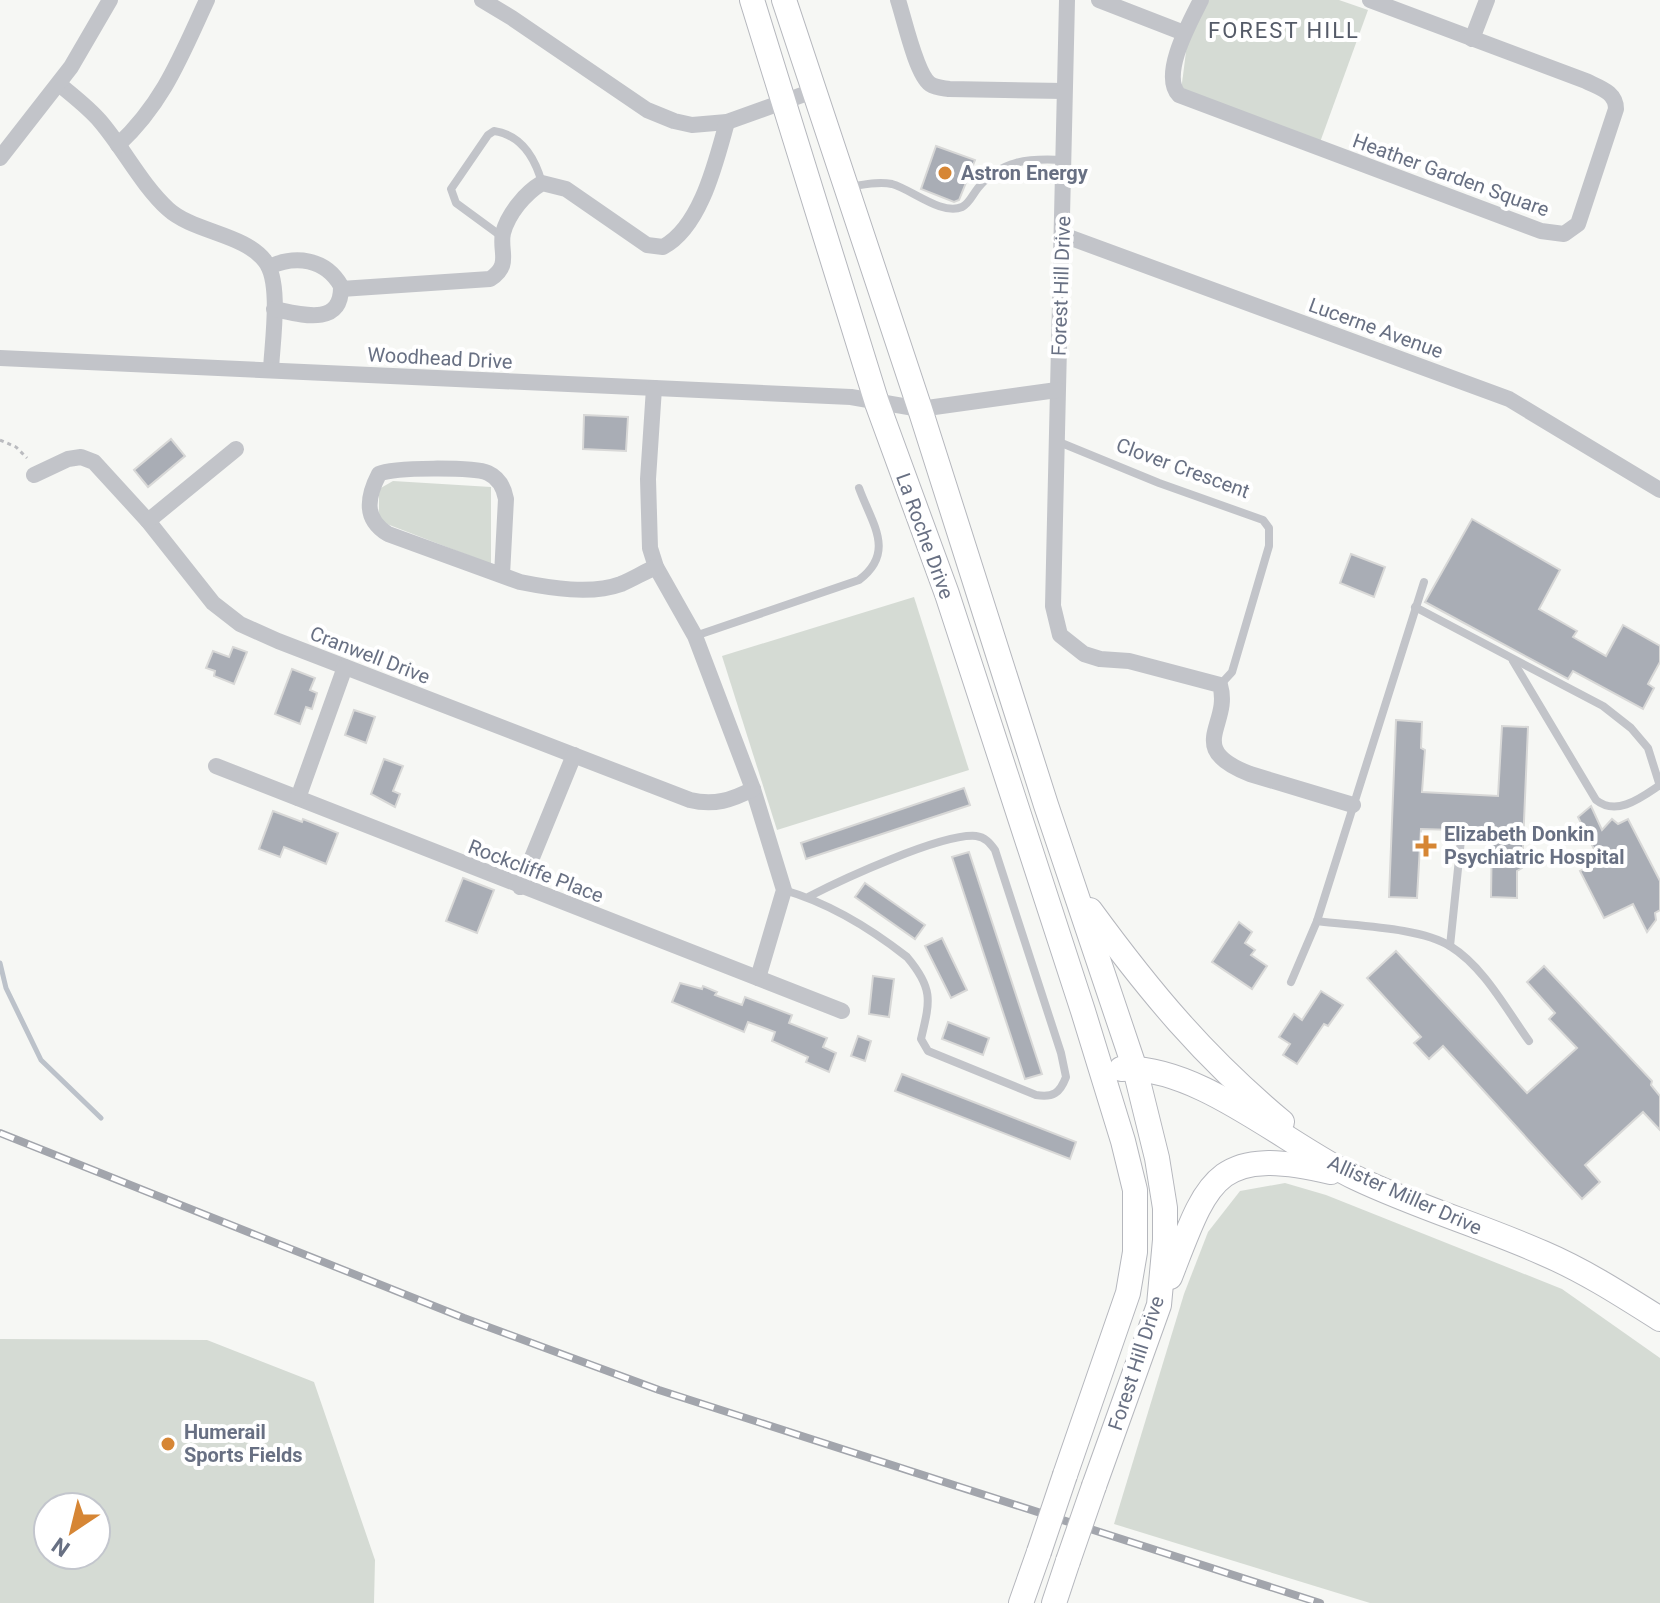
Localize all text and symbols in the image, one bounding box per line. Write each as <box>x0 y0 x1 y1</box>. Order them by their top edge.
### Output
district label: FOREST HILL <box>1208 18 1360 43</box>
street label: Heather Garden Square <box>1350 128 1552 222</box>
place label: Astron Energy <box>961 161 1089 185</box>
marker: Astron Energy <box>936 164 954 182</box>
street label: Forest Hill Drive <box>1047 216 1075 356</box>
street label: Lucerne Avenue <box>1306 293 1446 363</box>
street label: Woodhead Drive <box>367 342 513 374</box>
street label: Clover Crescent <box>1113 433 1253 503</box>
street label: La Roche Drive <box>891 470 959 602</box>
street label: Cranwell Drive <box>307 621 433 689</box>
place label: Elizabeth Donkin Psychiatric Hospital <box>1444 822 1625 869</box>
street label: Rockcliffe Place <box>465 834 607 908</box>
marker: Elizabeth Donkin Psychiatric Hospital <box>1415 835 1437 857</box>
street label: Allister Miller Drive <box>1324 1150 1486 1240</box>
street label: Forest Hill Drive <box>1103 1293 1169 1433</box>
place label: Humerail Sports Fields <box>184 1420 303 1467</box>
marker: Humerail Sports Fields <box>159 1435 177 1453</box>
north arrow <box>32 1491 112 1571</box>
text: N <box>47 1532 74 1562</box>

